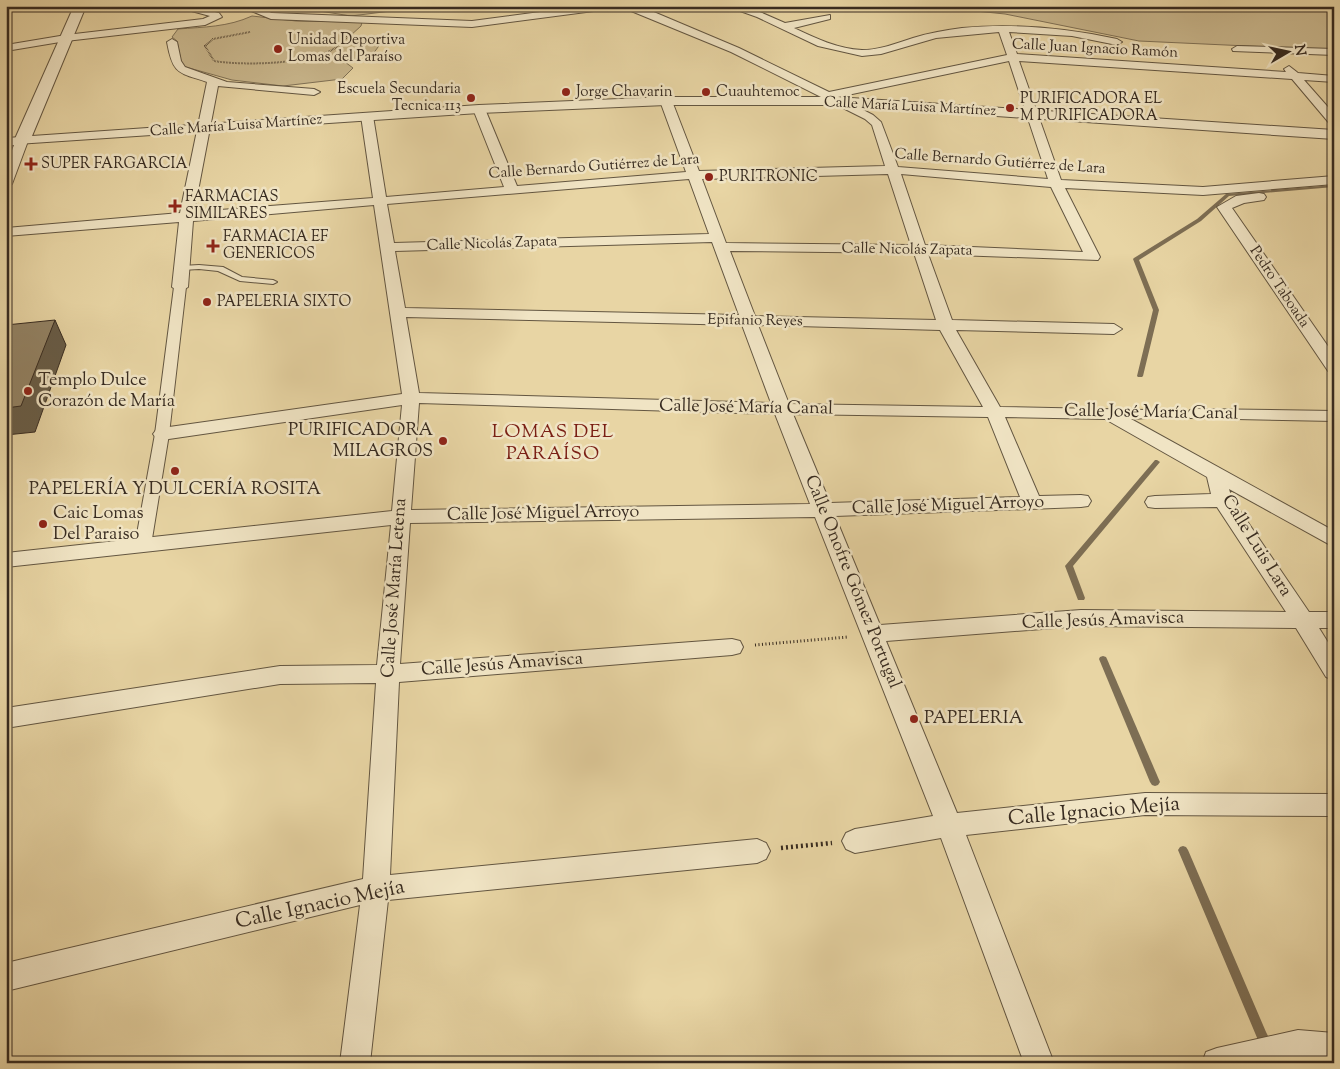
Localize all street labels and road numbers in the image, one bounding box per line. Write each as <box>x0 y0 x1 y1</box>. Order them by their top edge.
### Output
street label: Calle Juan Ignacio Ramón <box>1011 34 1179 64</box>
street label: Calle María Luisa Martínez <box>823 92 997 122</box>
street label: Calle María Luisa Martínez <box>149 109 323 142</box>
street label: Calle Bernardo Gutiérrez de Lara <box>894 144 1106 180</box>
street label: Calle Bernardo Gutiérrez de Lara <box>488 149 700 185</box>
street label: Calle Nicolás Zapata <box>426 231 558 257</box>
street label: Calle Nicolás Zapata <box>841 238 973 262</box>
street label: Pedro Taboada <box>1244 242 1314 332</box>
street label: Epifanio Reyes <box>707 310 803 332</box>
street label: Calle José María Canal <box>659 393 833 423</box>
street label: Calle José María Canal <box>1064 398 1238 428</box>
street label: Calle Onofre Gómez Portugal <box>797 471 907 693</box>
street label: Calle José Miguel Arroyo <box>851 490 1045 522</box>
street label: Calle Luis Lara <box>1214 490 1298 602</box>
street label: Calle José María Letena <box>376 497 414 679</box>
street label: Calle José Miguel Arroyo <box>447 499 640 529</box>
street label: Calle Jesús Amavisca <box>1022 605 1184 637</box>
street label: Calle Jesús Amavisca <box>420 646 584 684</box>
street label: Calle Ignacio Mejía <box>1007 790 1182 834</box>
street label: Calle Ignacio Mejía <box>233 872 408 938</box>

